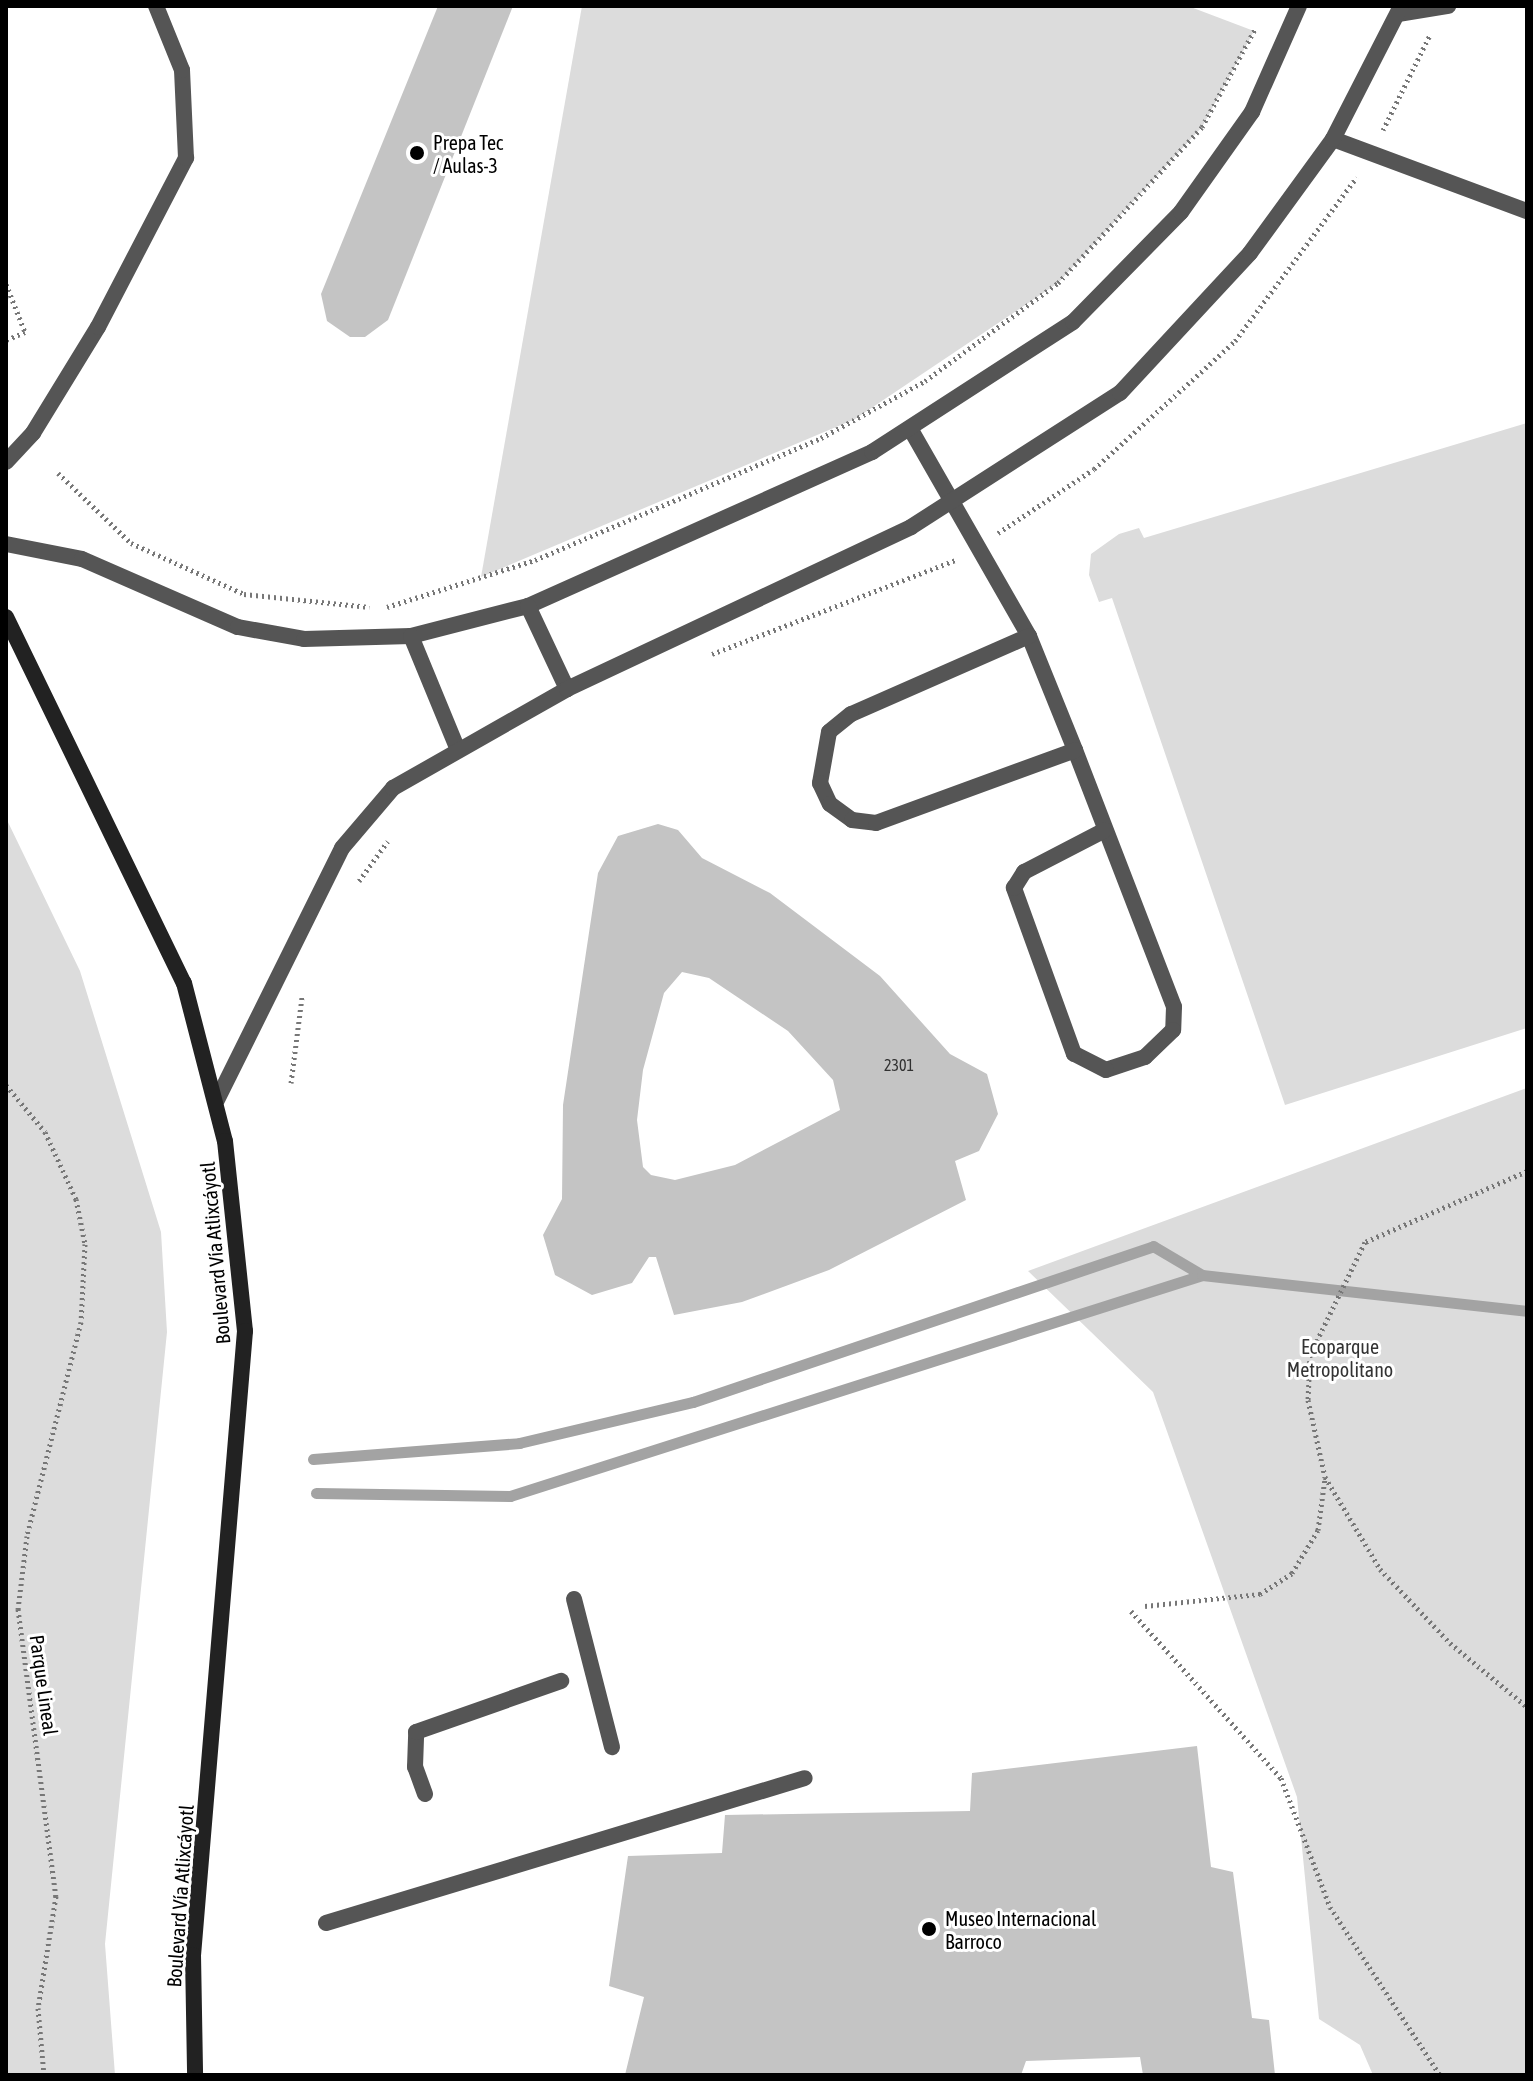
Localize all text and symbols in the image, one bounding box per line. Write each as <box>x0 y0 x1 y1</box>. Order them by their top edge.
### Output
place label: Prepa Tec / Aulas-3 <box>433 130 503 177</box>
marker: Prepa Tec / Aulas-3 <box>408 144 426 162</box>
house number: 2301 <box>884 1055 914 1075</box>
street label: Boulevard Vía Atlixcáyotl <box>195 1161 235 1345</box>
park label: Ecoparque Metropolitano <box>1287 1335 1393 1382</box>
street label: Parque Lineal <box>25 1633 63 1737</box>
street label: Boulevard Vía Atlixcáyotl <box>162 1804 198 1988</box>
place label: Museo Internacional Barroco <box>945 1906 1096 1953</box>
marker: Museo Internacional Barroco <box>920 1920 938 1938</box>

